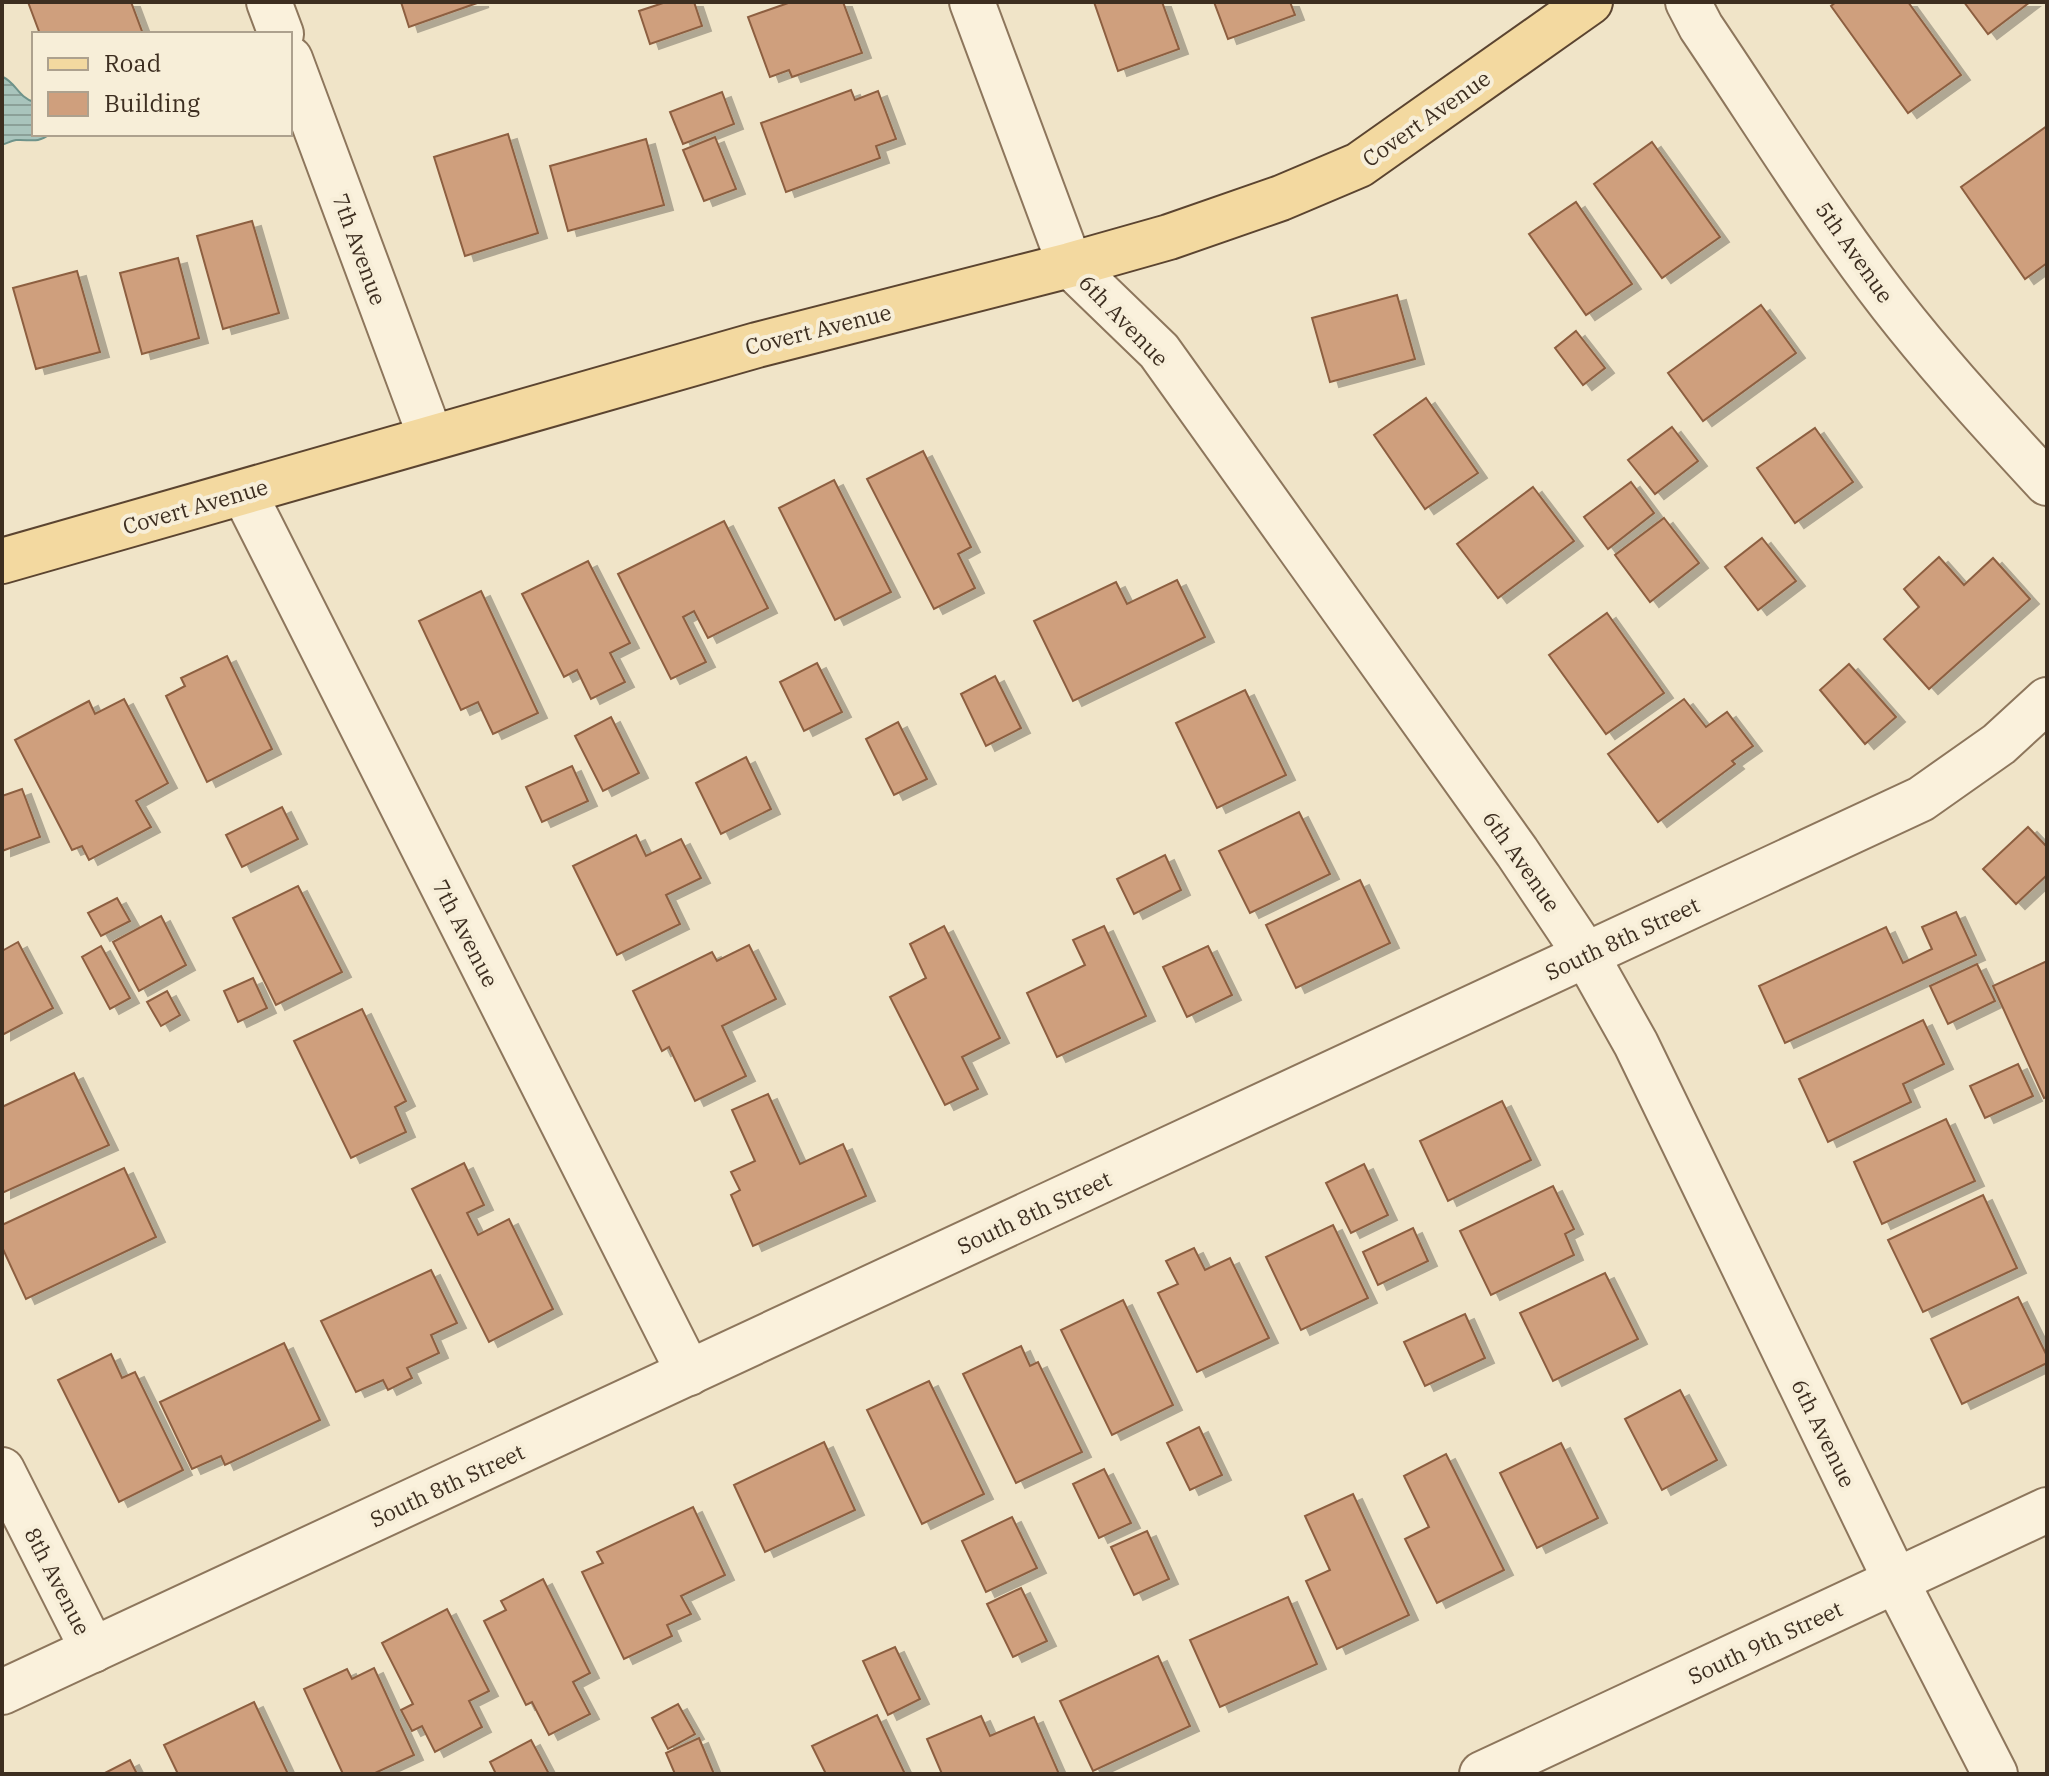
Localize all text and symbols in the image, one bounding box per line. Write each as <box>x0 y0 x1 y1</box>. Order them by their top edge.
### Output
legend <box>32 32 292 136</box>
text: Road <box>104 47 161 79</box>
street label: Covert Avenue <box>1356 63 1496 173</box>
text: Building <box>104 87 200 119</box>
street label: 7th Avenue <box>326 189 394 309</box>
street label: 5th Avenue <box>1810 196 1900 308</box>
street label: 6th Avenue <box>1073 268 1175 372</box>
street label: Covert Avenue <box>742 297 894 361</box>
street label: Covert Avenue <box>119 471 271 541</box>
street label: 6th Avenue <box>1477 805 1567 917</box>
street label: 7th Avenue <box>426 874 506 992</box>
street label: South 8th Street <box>1540 889 1704 986</box>
street label: South 8th Street <box>952 1163 1116 1260</box>
street label: 6th Avenue <box>1785 1374 1863 1492</box>
street label: South 8th Street <box>365 1436 529 1533</box>
street label: 8th Avenue <box>18 1522 98 1640</box>
street label: South 9th Street <box>1683 1593 1847 1690</box>

